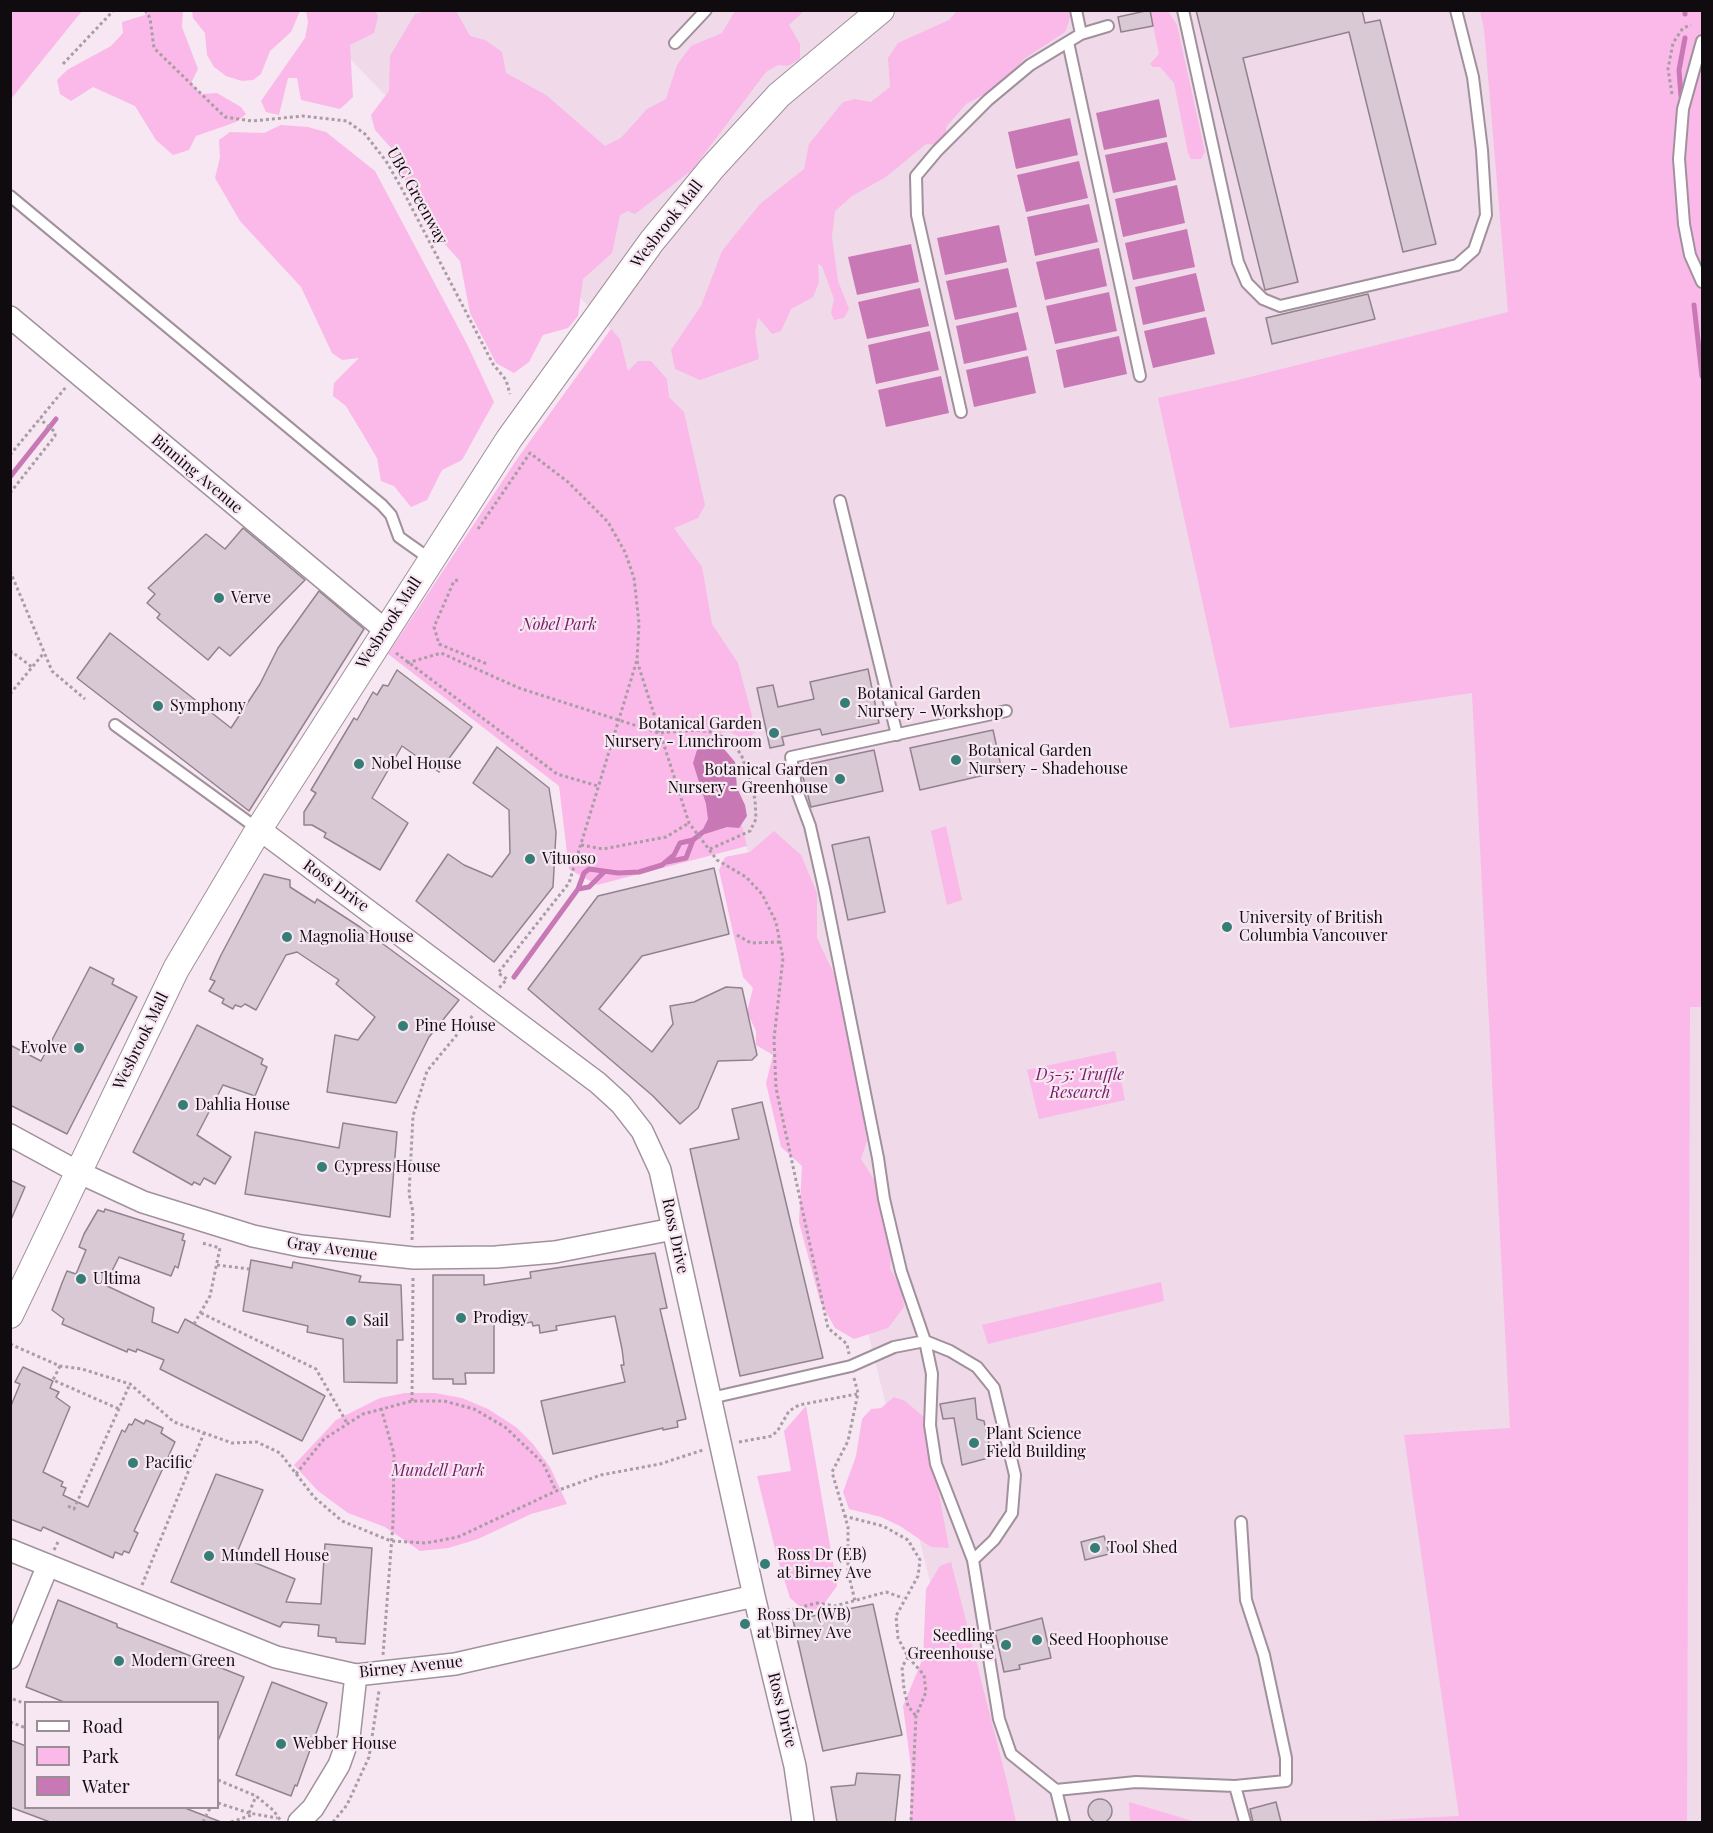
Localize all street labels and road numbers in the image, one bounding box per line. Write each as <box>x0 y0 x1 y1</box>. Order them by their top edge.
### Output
street label: UBC Greenway <box>383 144 451 248</box>
street label: Wesbrook Mall <box>627 176 707 272</box>
street label: Binning Avenue <box>148 430 246 518</box>
street label: Wesbrook Mall <box>352 574 426 672</box>
street label: Ross Drive <box>299 856 373 916</box>
street label: Wesbrook Mall <box>109 989 173 1093</box>
street label: Ross Drive <box>658 1197 692 1275</box>
street label: Gray Avenue <box>286 1233 378 1265</box>
street label: Birney Avenue <box>358 1652 464 1682</box>
street label: Ross Drive <box>763 1671 801 1749</box>

